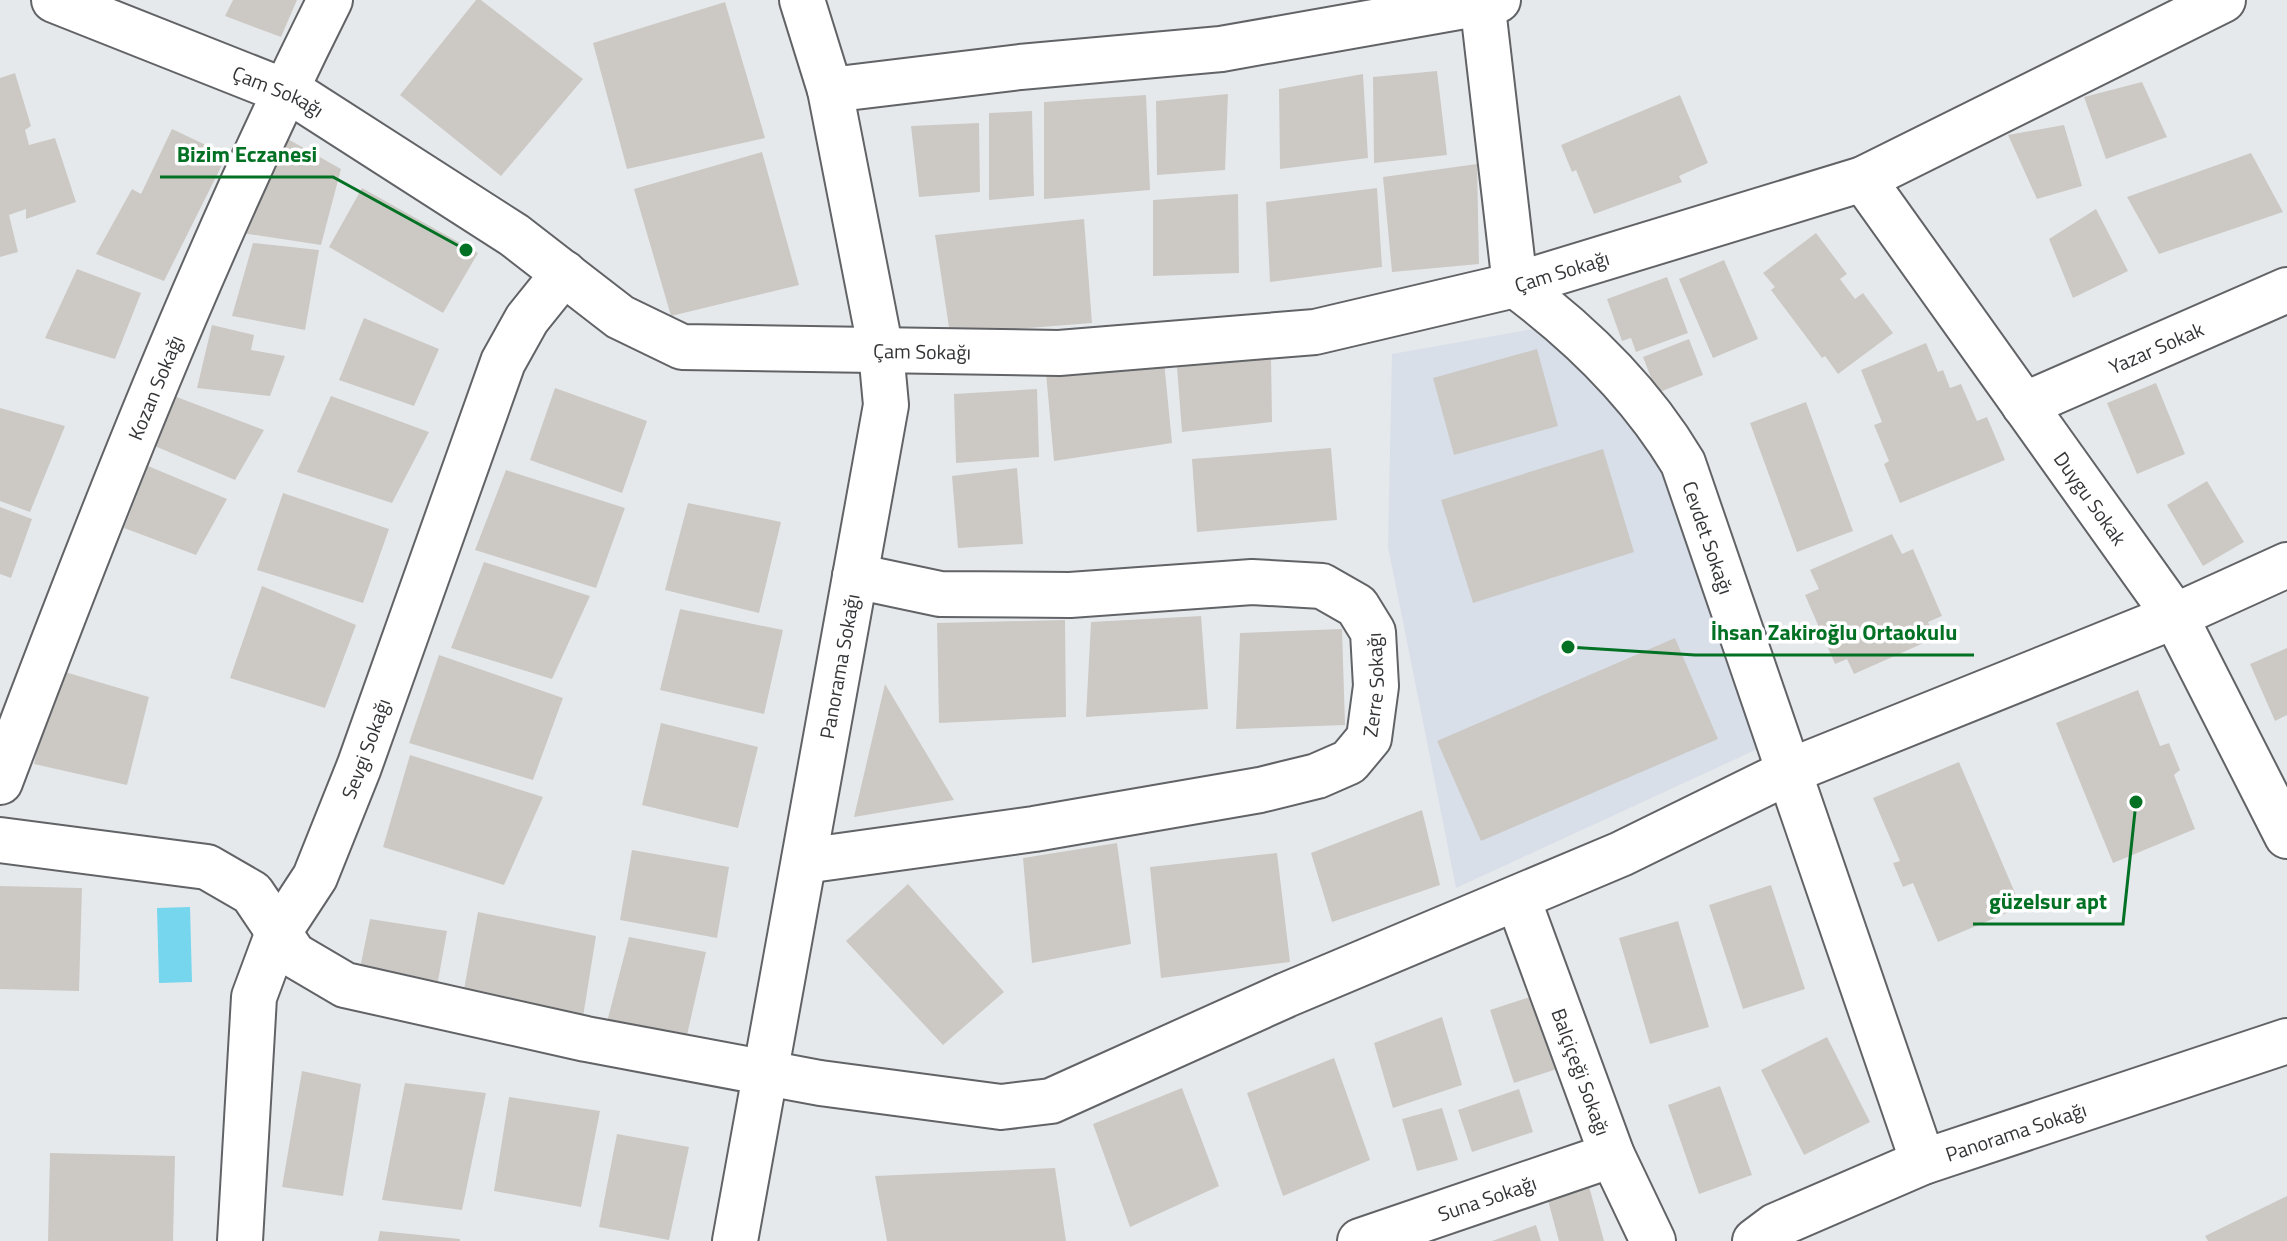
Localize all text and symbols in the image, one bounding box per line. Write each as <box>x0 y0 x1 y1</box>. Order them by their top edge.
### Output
street label: Çam Sokağı <box>228 57 330 125</box>
callout: Bizim Eczanesi <box>160 131 333 177</box>
text: Bizim Eczanesi <box>177 137 317 171</box>
street label: Çam Sokağı <box>1510 242 1613 300</box>
street label: Yazar Sokak <box>2104 313 2209 382</box>
street label: Kozan Sokağı <box>119 330 190 445</box>
street label: Çam Sokağı <box>873 335 971 367</box>
street label: Duygu Sokak <box>2047 445 2135 552</box>
street label: Cevdet Sokağı <box>1675 477 1742 598</box>
street label: Panorama Sokağı <box>810 591 867 741</box>
callout: İhsan Zakiroğlu Ortaokulu <box>1695 609 1974 655</box>
text: İhsan Zakiroğlu Ortaokulu <box>1711 615 1957 649</box>
street label: Zerre Sokağı <box>1354 632 1392 739</box>
street label: Sevgi Sokağı <box>332 694 398 803</box>
callout: güzelsur apt <box>1973 878 2123 924</box>
text: güzelsur apt <box>1989 884 2107 918</box>
street label: Balçiçeği Sokağı <box>1544 1004 1619 1140</box>
street label: Panorama Sokağı <box>1941 1093 2090 1169</box>
street label: Suna Sokağı <box>1433 1167 1540 1229</box>

